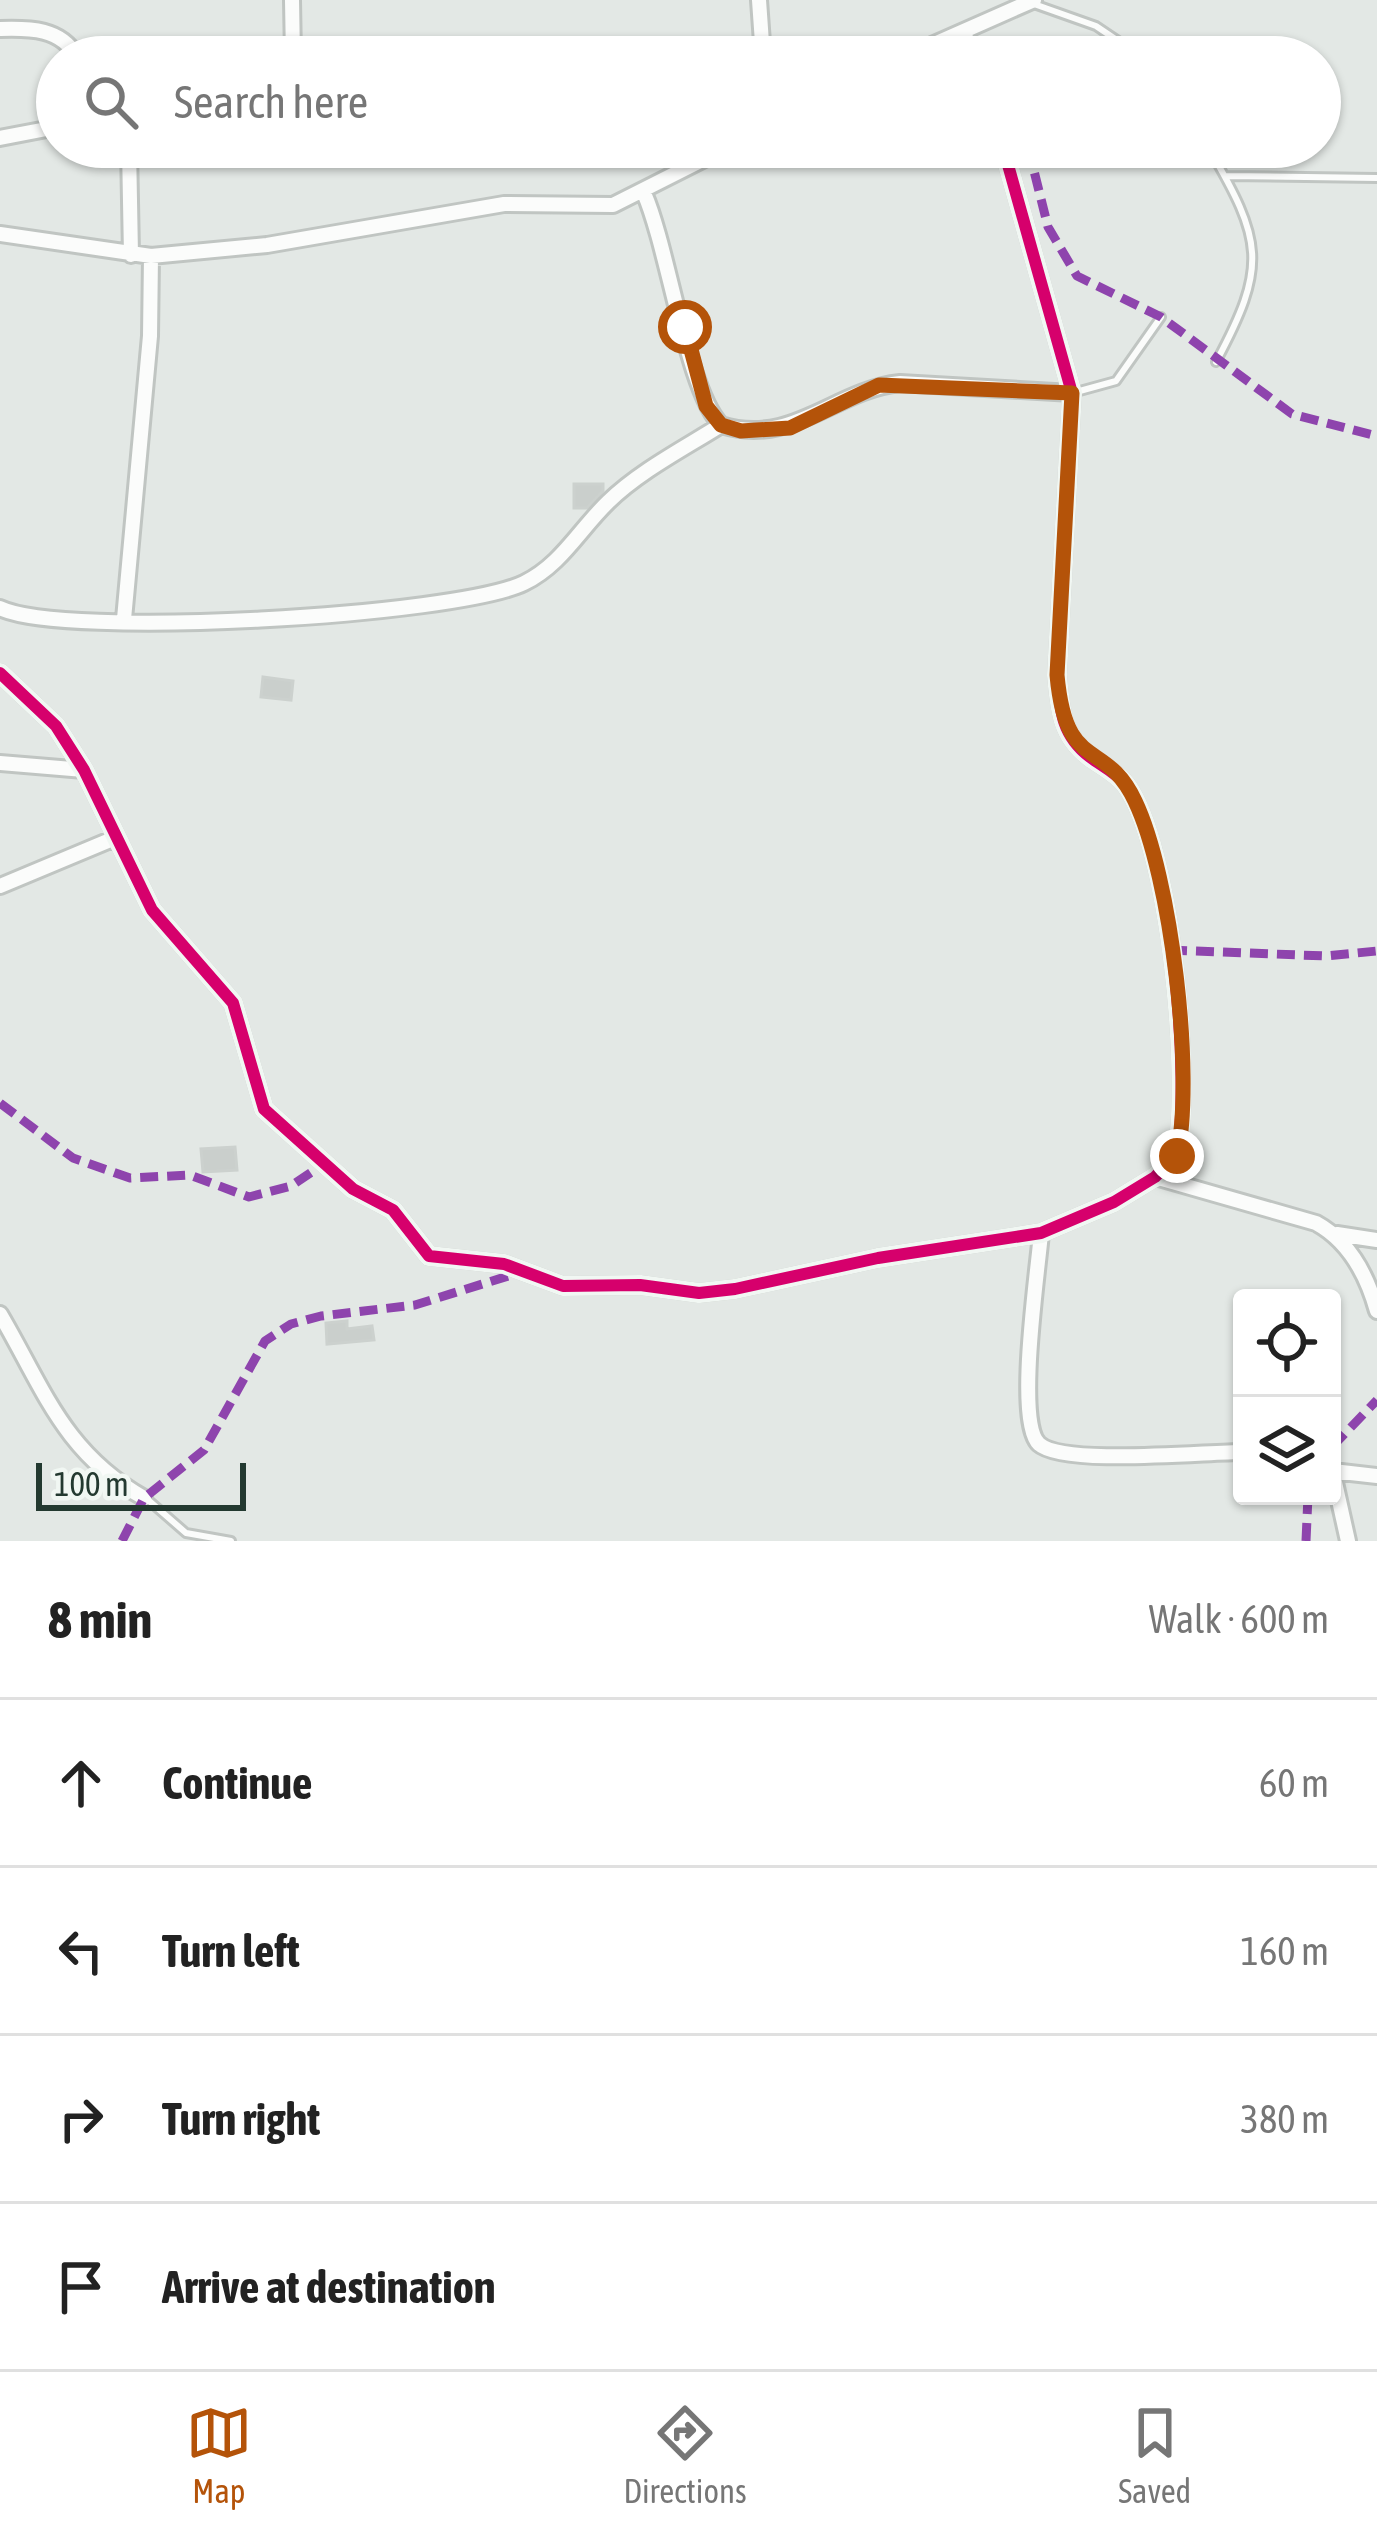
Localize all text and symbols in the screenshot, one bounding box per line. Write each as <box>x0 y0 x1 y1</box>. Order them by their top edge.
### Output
search box <box>36 36 1341 168</box>
icon: search <box>78 69 144 135</box>
text: Search here <box>174 76 368 128</box>
route start <box>658 300 712 354</box>
route end <box>1150 1129 1204 1183</box>
map controls <box>1233 1289 1341 1505</box>
button: locate <box>1233 1289 1341 1397</box>
button: layers <box>1233 1397 1341 1505</box>
scale bar <box>36 1457 246 1510</box>
text: 100 m <box>54 1465 129 1503</box>
text: 8 min <box>48 1590 152 1649</box>
text: Walk · 600 m <box>1149 1597 1329 1641</box>
icon: ahead <box>48 1750 114 1816</box>
text: Continue <box>162 1757 313 1809</box>
text: 60 m <box>1259 1761 1329 1805</box>
icon: left <box>48 1918 114 1984</box>
text: Turn left <box>162 1925 300 1977</box>
text: 160 m <box>1241 1929 1329 1973</box>
icon: right <box>48 2086 114 2152</box>
text: Turn right <box>162 2093 320 2145</box>
text: 380 m <box>1241 2097 1329 2141</box>
icon: arrive <box>48 2254 114 2320</box>
text: Arrive at destination <box>162 2261 496 2313</box>
tab: Map <box>186 2400 252 2510</box>
tab: Directions <box>623 2400 747 2510</box>
tab: Saved <box>1118 2400 1191 2510</box>

